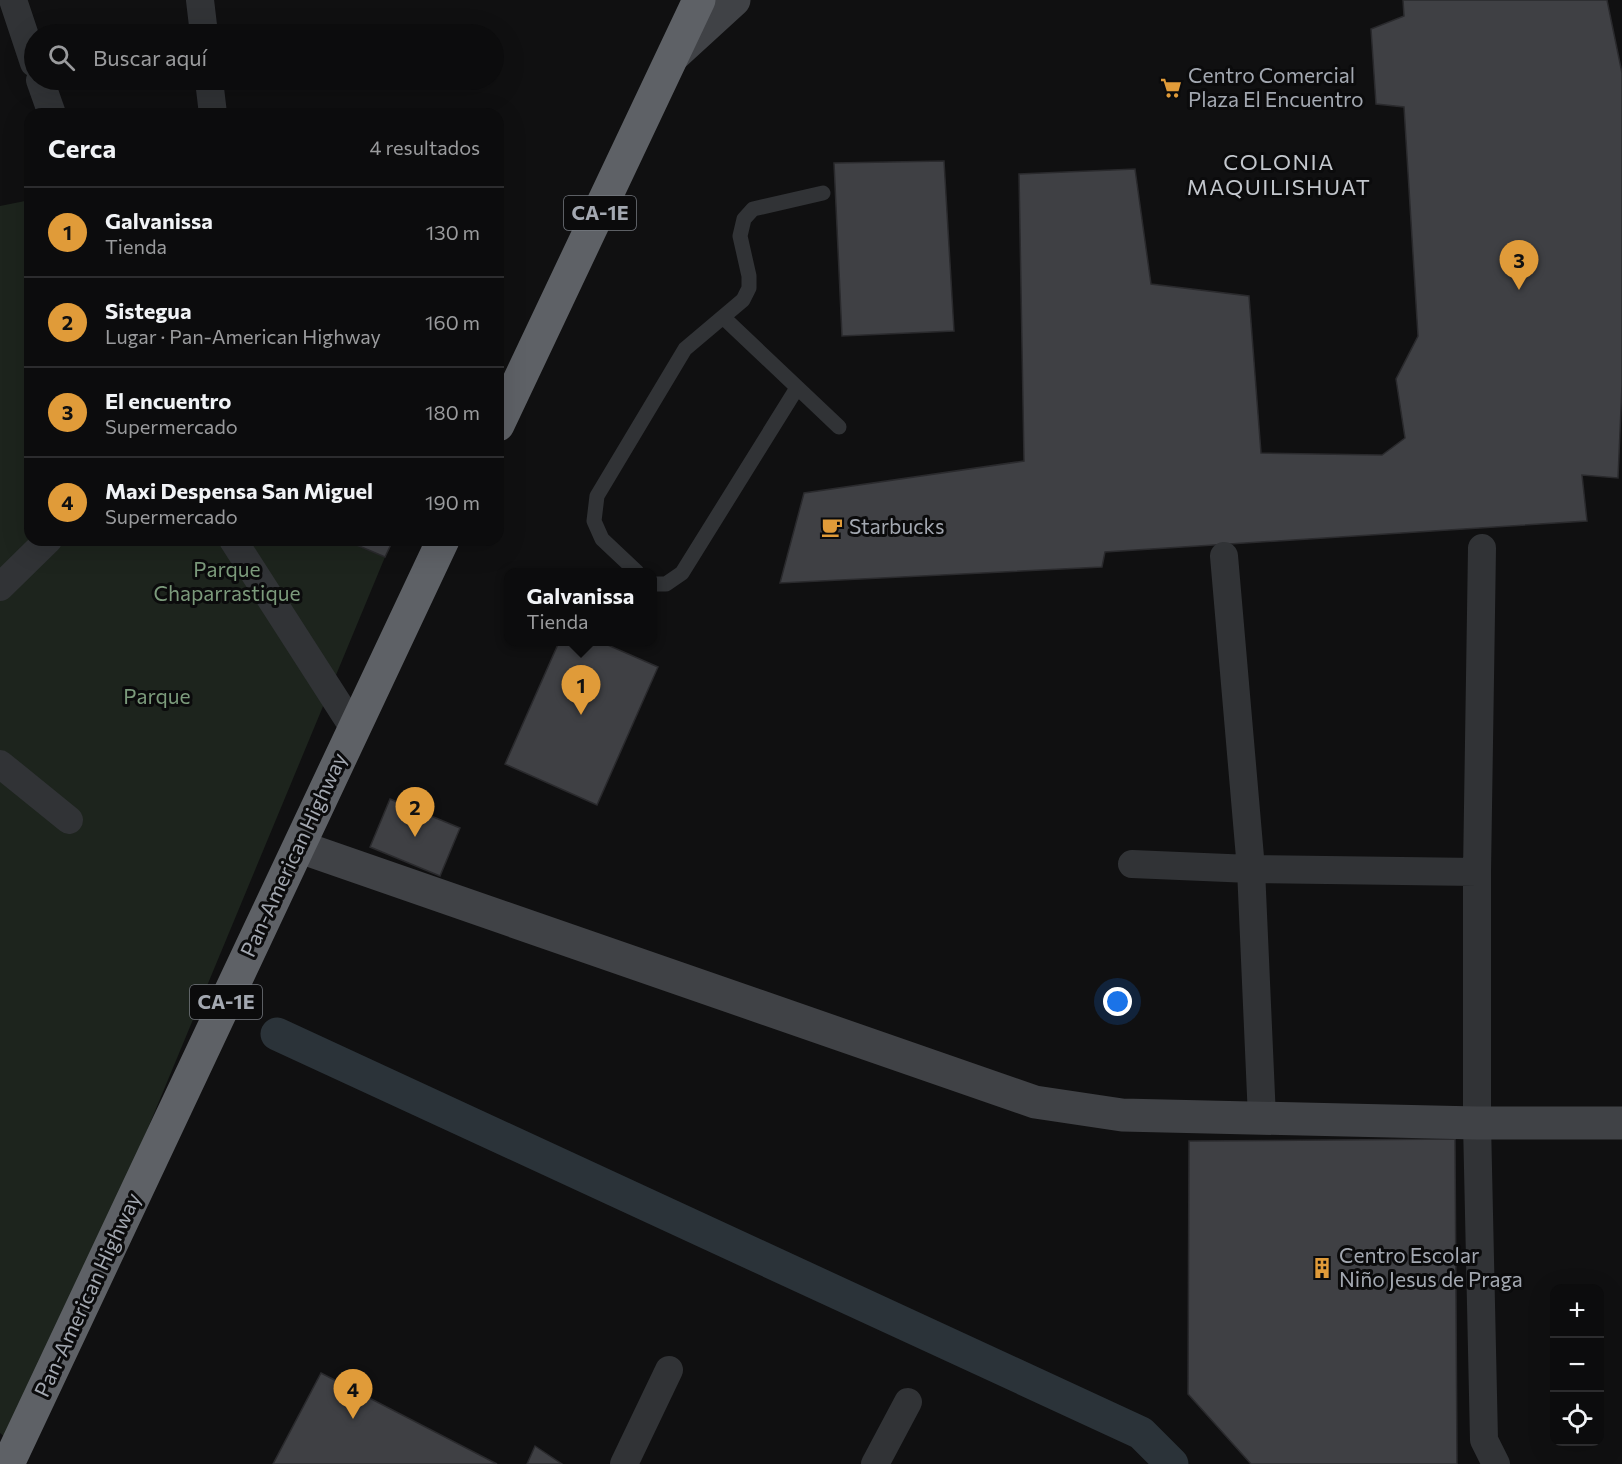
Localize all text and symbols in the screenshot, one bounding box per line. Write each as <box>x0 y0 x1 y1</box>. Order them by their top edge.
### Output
search box <box>24 24 504 90</box>
icon: search <box>45 41 78 74</box>
text: Buscar aquí <box>93 44 207 71</box>
place label: Centro Comercial Plaza El Encuentro <box>1188 62 1364 111</box>
supermarket icon: Centro Comercial Plaza El Encuentro <box>1159 76 1183 100</box>
text: Cerca <box>48 132 116 163</box>
text: 4 resultados <box>370 135 480 159</box>
district label: COLONIA MAQUILISHUAT <box>1187 148 1371 200</box>
road number: CA-1E <box>564 196 636 230</box>
text: Galvanissa <box>105 207 213 234</box>
text: 1 <box>63 220 72 244</box>
text: 130 m <box>426 220 480 244</box>
text: Tienda <box>105 234 167 258</box>
pin: 3 <box>1500 240 1538 290</box>
text: Sistegua <box>105 297 191 324</box>
text: 2 <box>62 310 73 334</box>
text: 160 m <box>425 310 480 334</box>
text: Lugar · Pan-American Highway <box>105 324 381 348</box>
text: El encuentro <box>105 387 231 414</box>
text: 3 <box>62 400 73 424</box>
text: 180 m <box>425 400 480 424</box>
text: Supermercado <box>105 414 238 438</box>
text: Maxi Despensa San Miguel <box>105 477 373 504</box>
text: 4 <box>61 490 74 514</box>
text: 190 m <box>425 490 480 514</box>
text: Supermercado <box>105 504 238 528</box>
place label: Starbucks <box>849 513 945 538</box>
cafe icon: Starbucks <box>820 515 844 539</box>
park label: Parque Chaparrastique <box>154 556 300 605</box>
popup <box>504 568 657 646</box>
text: Galvanissa <box>527 582 634 609</box>
text: Tienda <box>527 609 589 633</box>
pin: 1 <box>562 666 600 715</box>
park label: Parque <box>123 683 191 708</box>
street label: Pan-American Highway <box>234 748 351 960</box>
pin: 2 <box>396 788 434 837</box>
road number: CA-1E <box>190 985 262 1019</box>
your location <box>1103 987 1132 1016</box>
street label: Pan-American Highway <box>28 1188 145 1400</box>
place label: Centro Escolar Niño Jesus de Praga <box>1339 1242 1523 1291</box>
building icon: Centro Escolar Niño Jesus de Praga <box>1310 1256 1334 1280</box>
map controls <box>1550 1284 1604 1446</box>
button: + <box>1550 1284 1604 1338</box>
button: − <box>1550 1338 1604 1392</box>
pin: 4 <box>334 1370 372 1419</box>
button: locate <box>1550 1392 1604 1446</box>

